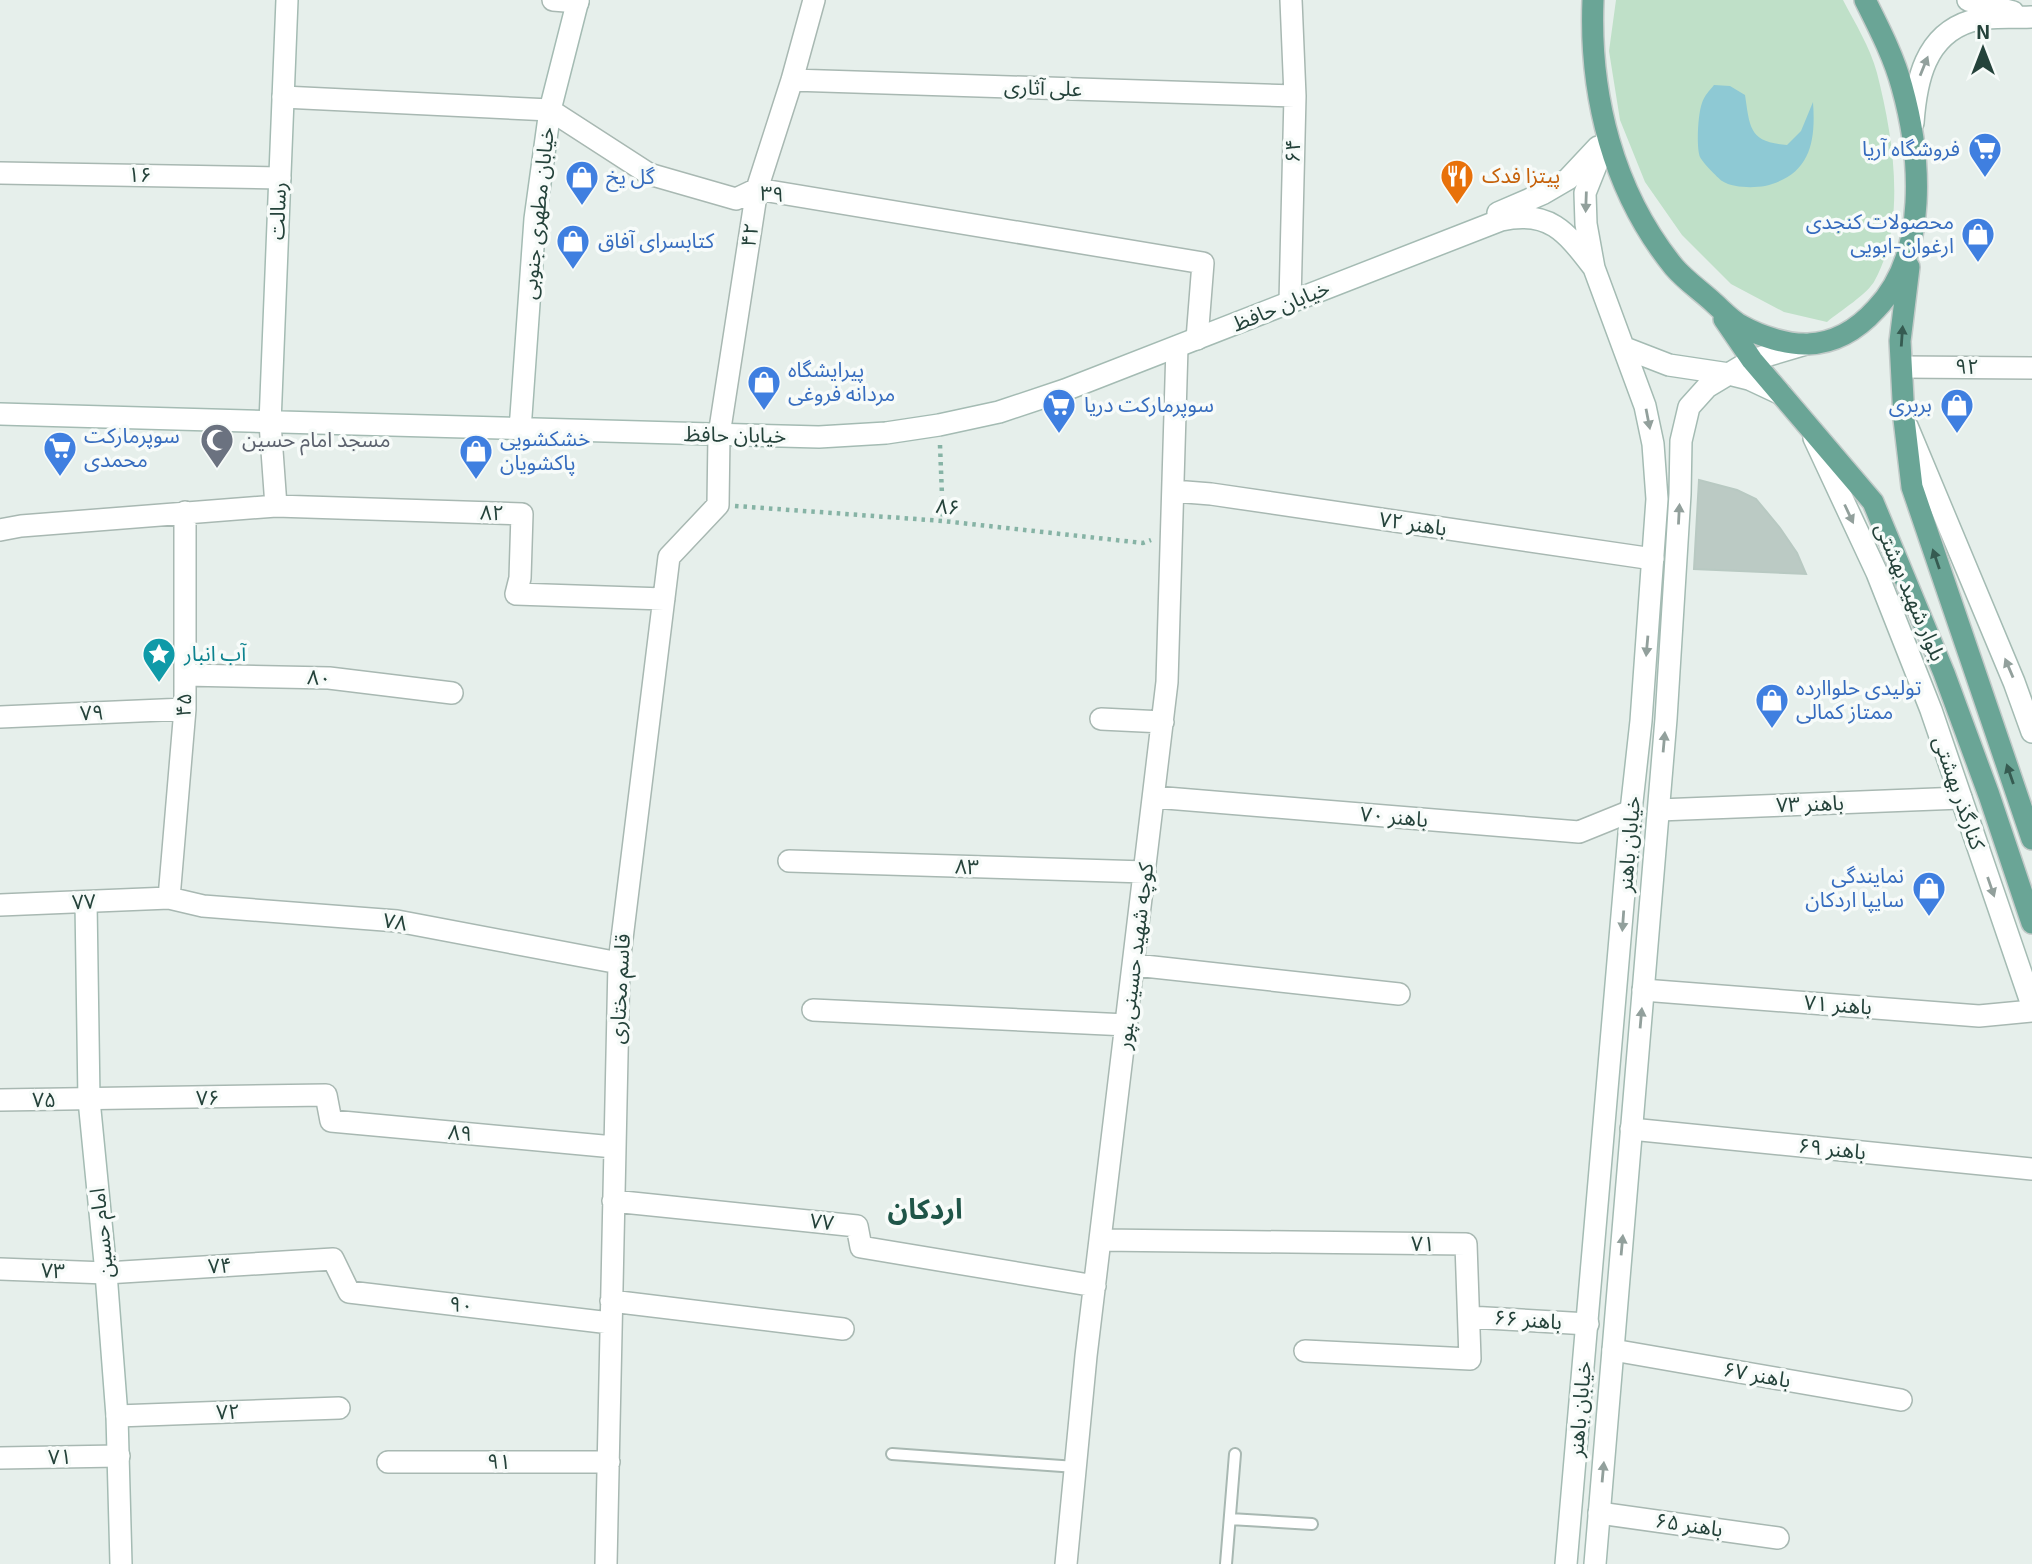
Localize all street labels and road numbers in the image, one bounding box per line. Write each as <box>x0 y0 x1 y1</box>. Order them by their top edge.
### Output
street label: علی آثاری <box>1004 73 1082 101</box>
street label: خیابان مطهری جنوبی <box>515 125 559 300</box>
street label: ۶۴ <box>1279 139 1304 163</box>
street label: ۱۶ <box>128 161 152 186</box>
street label: ۳۹ <box>759 179 785 206</box>
street label: رسالت <box>263 181 291 240</box>
street label: ۴۲ <box>734 221 763 249</box>
street label: خیابان حافظ <box>1228 274 1333 336</box>
street label: ۹۲ <box>1955 353 1979 378</box>
street label: خیابان حافظ <box>684 420 786 448</box>
street label: ۸۶ <box>935 492 961 519</box>
street label: ۸۲ <box>480 499 504 524</box>
street label: باهنر ۷۲ <box>1378 505 1449 541</box>
street label: بلوار شهید بهشتی <box>1870 519 1952 665</box>
street label: ۸۰ <box>306 663 332 690</box>
street label: ۴۵ <box>170 693 195 717</box>
street label: ۷۹ <box>79 698 105 725</box>
street label: کنارگذر بهشتی <box>1928 732 1992 853</box>
street label: باهنر ۷۳ <box>1776 789 1844 817</box>
street label: خیابان باهنر <box>1611 795 1645 894</box>
street label: باهنر ۷۰ <box>1359 800 1429 832</box>
street label: ۸۳ <box>955 853 979 878</box>
street label: کوچه شهید حسینی ‍پور <box>1110 861 1160 1052</box>
street label: ۷۷ <box>71 887 97 914</box>
street label: ۷۸ <box>382 906 409 935</box>
street label: قاسم مختاری <box>603 933 638 1045</box>
street label: باهنر ۷۱ <box>1803 989 1873 1019</box>
street label: ۷۶ <box>196 1084 220 1109</box>
street label: ۷۵ <box>32 1086 56 1111</box>
street label: ۸۹ <box>447 1118 473 1145</box>
street label: باهنر ۶۹ <box>1797 1132 1867 1164</box>
street label: امام حسین <box>83 1186 123 1279</box>
street label: ۷۷ <box>809 1207 835 1234</box>
street label: ۷۱ <box>1411 1230 1435 1255</box>
street label: ۷۴ <box>207 1251 233 1278</box>
street label: ۷۳ <box>41 1257 65 1282</box>
street label: ۹۰ <box>448 1290 475 1317</box>
street label: باهنر ۶۶ <box>1493 1304 1563 1334</box>
street label: باهنر ۶۷ <box>1721 1355 1793 1393</box>
street label: خیابان باهنر <box>1562 1360 1596 1459</box>
street label: ۷۲ <box>216 1398 240 1423</box>
street label: ۷۱ <box>48 1443 72 1468</box>
street label: ۹۱ <box>487 1448 511 1473</box>
street label: باهنر ۶۵ <box>1654 1506 1725 1542</box>

